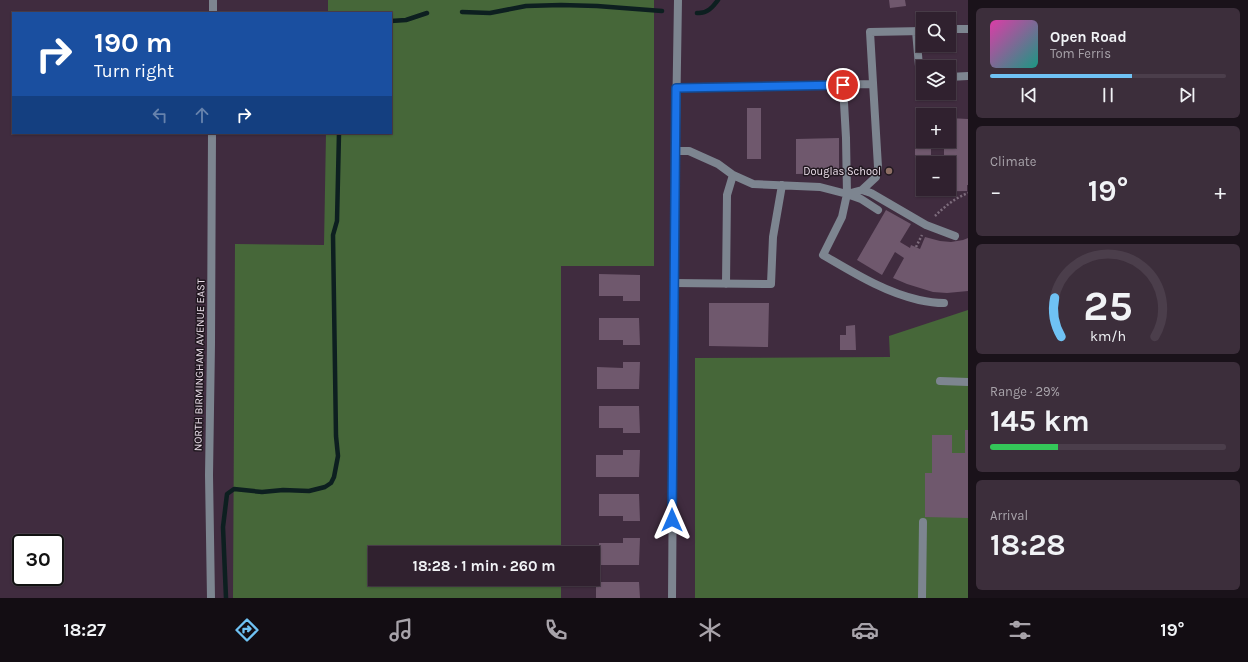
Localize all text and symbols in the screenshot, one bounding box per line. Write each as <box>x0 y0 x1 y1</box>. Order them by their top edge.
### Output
map controls <box>916 12 956 196</box>
button: search <box>916 12 956 52</box>
text: 190 m <box>94 26 172 59</box>
icon: right <box>28 28 80 80</box>
text: Open Road <box>1050 28 1127 46</box>
text: Tom Ferris <box>1050 46 1111 61</box>
text: Turn right <box>94 60 174 82</box>
button: layers <box>916 60 956 100</box>
pin <box>826 68 860 102</box>
icon: arrive <box>832 74 854 96</box>
icon: previous <box>1018 84 1040 106</box>
icon: pause <box>1097 84 1119 106</box>
icon: next <box>1176 84 1198 106</box>
icon: left <box>149 104 171 126</box>
icon: ahead <box>191 104 213 126</box>
icon: right <box>233 104 255 126</box>
button: + <box>916 108 956 148</box>
text: Climate <box>990 154 1036 169</box>
button: − <box>916 156 956 196</box>
place label: Douglas School <box>803 165 881 178</box>
marker: Douglas School <box>884 166 894 176</box>
text: 19° <box>1088 173 1128 209</box>
text: − <box>990 179 1002 205</box>
text: + <box>1214 179 1226 205</box>
street label: NORTH BIRMINGHAM AVENUE EAST <box>191 278 208 451</box>
text: 25 <box>1083 282 1133 330</box>
text: km/h <box>1090 328 1126 345</box>
text: Range · 29% <box>990 384 1060 399</box>
text: 145 km <box>990 403 1090 439</box>
position arrow <box>651 499 693 541</box>
text: Arrival <box>990 508 1028 523</box>
text: 18:28 <box>990 527 1066 563</box>
speed limit sign: 30 <box>12 534 64 586</box>
text: 18:28 · 1 min · 260 m <box>413 557 555 575</box>
icon: directions <box>233 616 261 644</box>
icon: music <box>387 616 415 644</box>
icon: phone <box>542 616 570 644</box>
icon: climate <box>696 616 724 644</box>
icon: car <box>851 616 879 644</box>
icon: filters <box>1006 616 1034 644</box>
text: 18:27 <box>63 619 106 641</box>
text: 19° <box>1160 619 1185 641</box>

